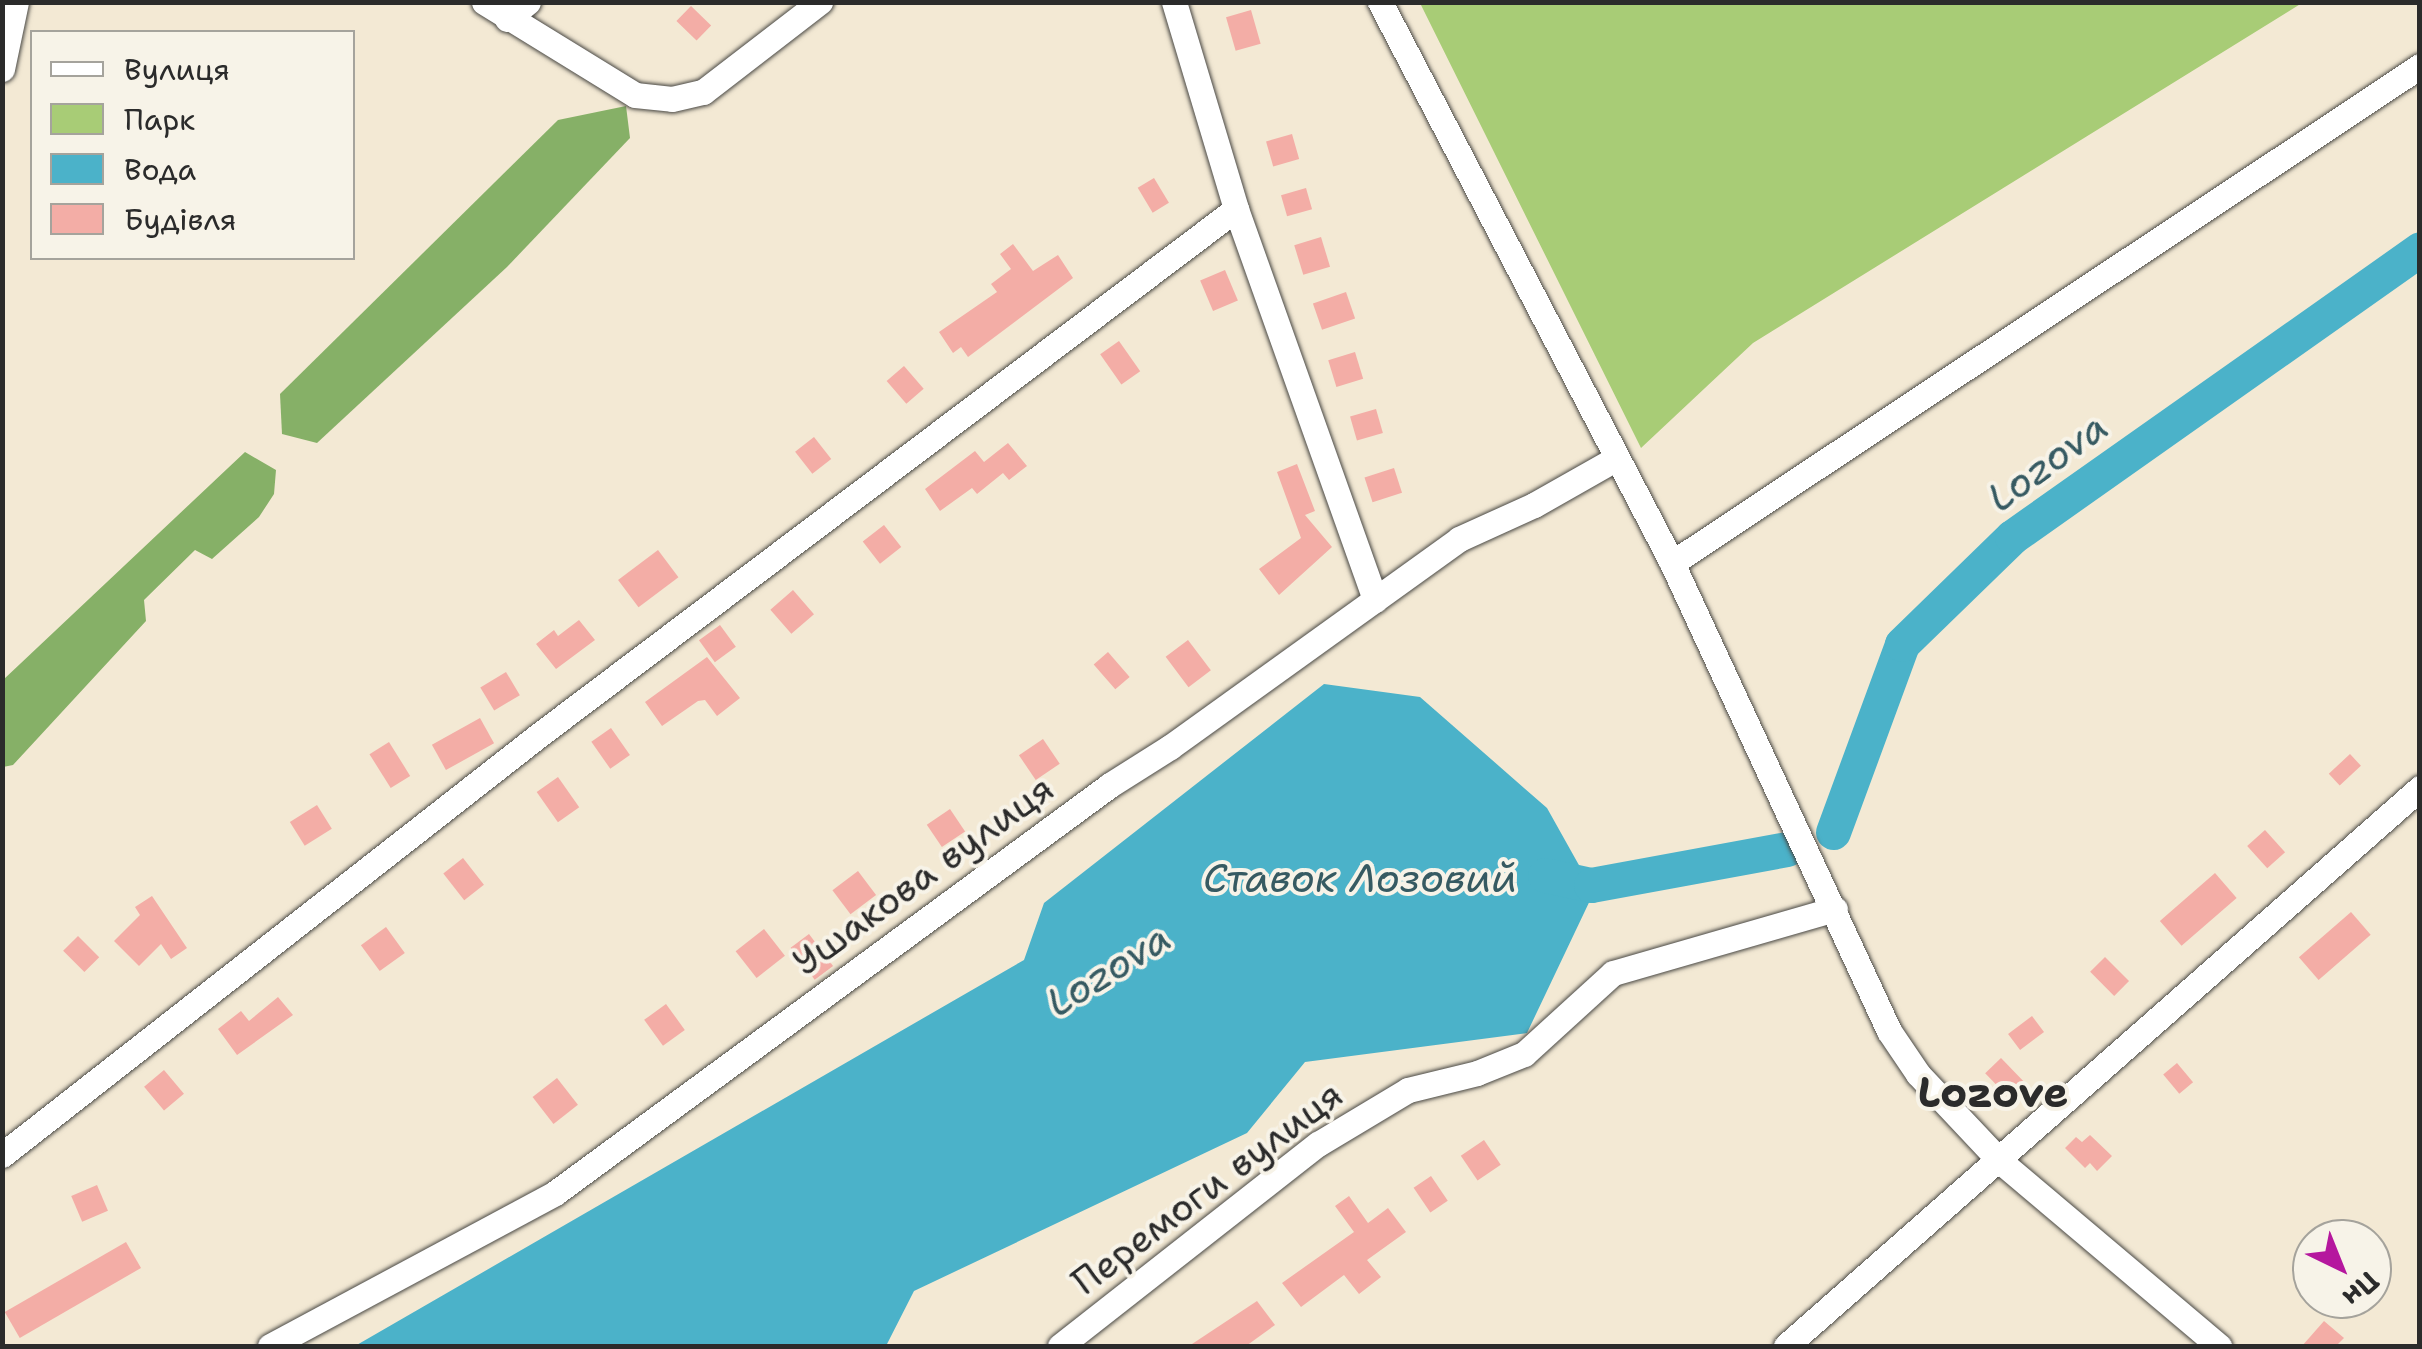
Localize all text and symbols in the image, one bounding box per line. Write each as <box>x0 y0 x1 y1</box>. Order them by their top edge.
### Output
legend <box>30 30 355 260</box>
text: Вулиця <box>124 49 230 90</box>
text: Парк <box>124 99 195 140</box>
text: Вода <box>124 149 196 190</box>
text: Будівля <box>124 199 237 240</box>
water label: Lozova <box>1977 402 2117 522</box>
street label: Ушакова вулиця <box>784 765 1062 985</box>
water label: Ставок Лозовий <box>1203 854 1517 902</box>
water label: Lozova <box>1037 913 1179 1027</box>
district label: Lozove <box>1918 1067 2068 1117</box>
street label: Перемоги вулиця <box>1063 1071 1351 1305</box>
north arrow <box>2292 1219 2392 1319</box>
text: Пн <box>2335 1263 2388 1316</box>

